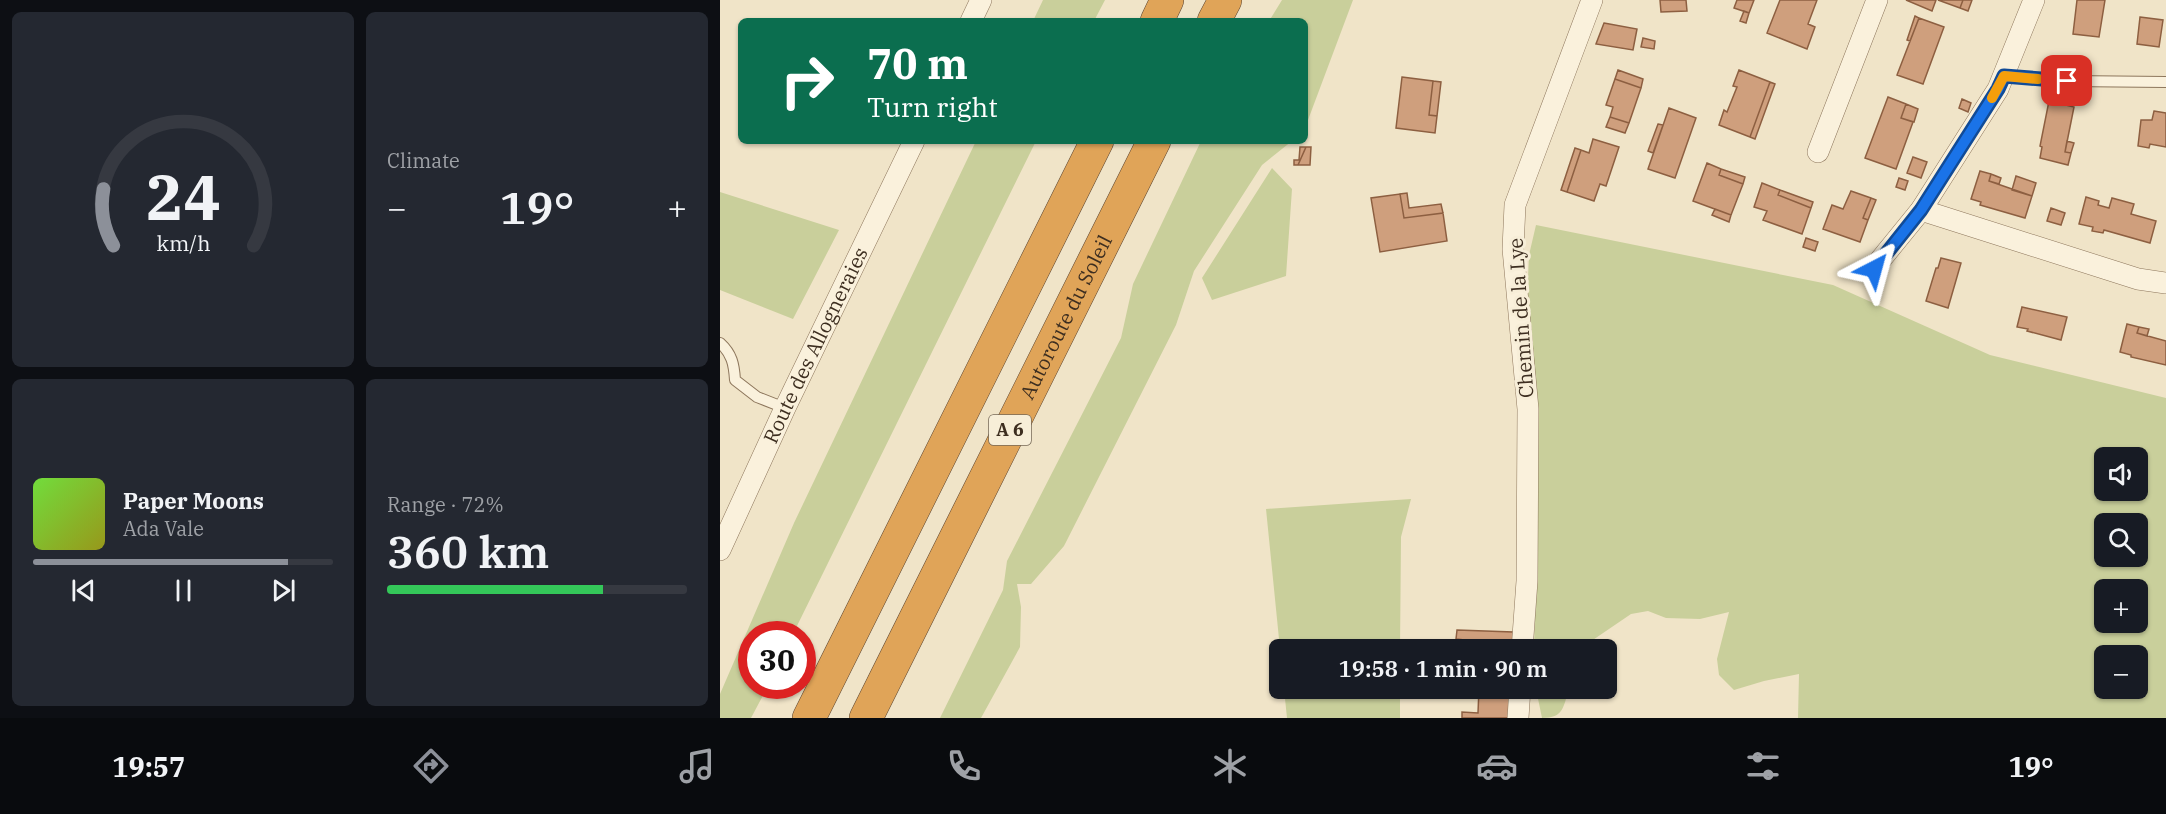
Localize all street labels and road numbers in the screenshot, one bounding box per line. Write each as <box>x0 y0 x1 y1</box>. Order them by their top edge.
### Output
street label: Autoroute du Soleil <box>1013 230 1118 404</box>
street label: Chemin de la Lye <box>1501 237 1540 399</box>
street label: Route des Allogneraies <box>757 243 874 447</box>
road number: A 6 <box>989 415 1031 445</box>

